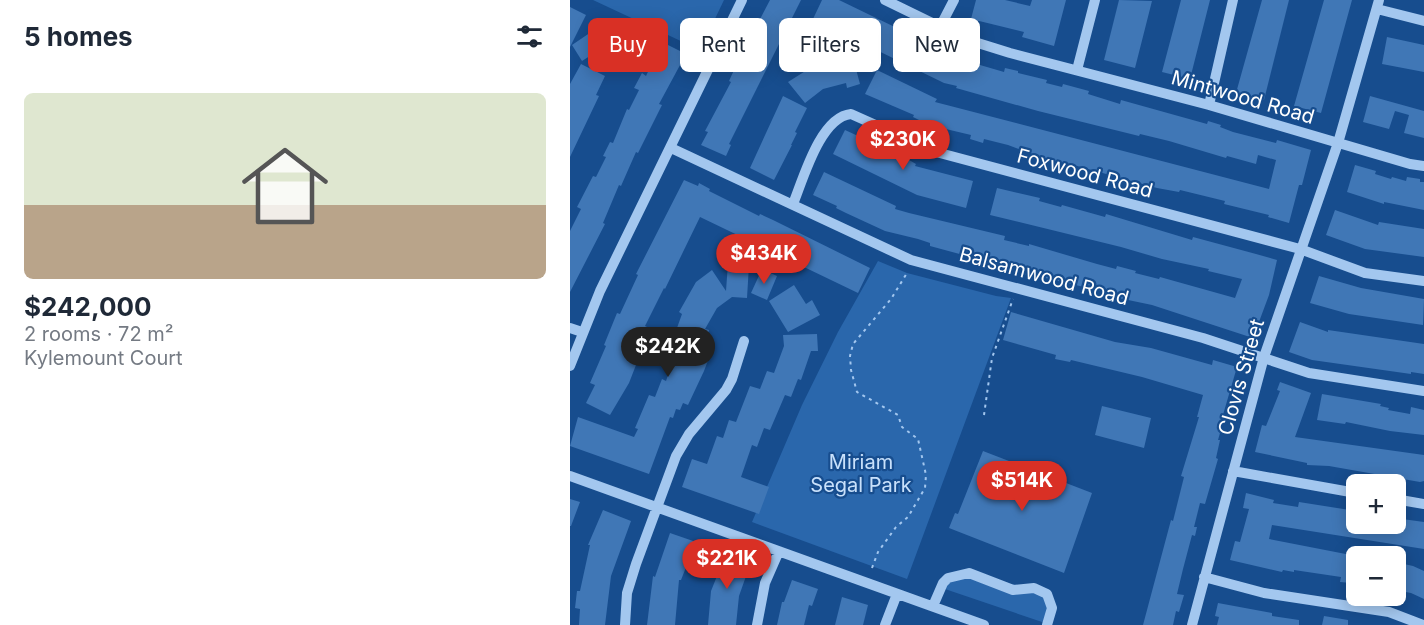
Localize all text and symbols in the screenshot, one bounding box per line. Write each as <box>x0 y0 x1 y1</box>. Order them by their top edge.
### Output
chip: Buy <box>588 18 668 72</box>
chip: Rent <box>680 18 767 72</box>
chip: Filters <box>779 18 881 72</box>
chip: New <box>893 18 980 72</box>
icon: filters <box>513 20 546 53</box>
text: 5 homes <box>24 21 133 52</box>
street label: Mintwood Road <box>1169 65 1317 129</box>
pin: $230K <box>861 120 945 171</box>
text: $230K <box>870 127 936 151</box>
icon: home <box>231 132 339 240</box>
street label: Foxwood Road <box>1014 143 1156 203</box>
pin: $434K <box>722 234 806 285</box>
text: $434K <box>730 241 798 265</box>
street label: Balsamwood Road <box>957 242 1131 310</box>
text: $242,000 <box>24 291 151 322</box>
street label: Clovis Street <box>1213 316 1269 438</box>
text: 2 rooms · 72 m² <box>24 322 174 346</box>
pin: $242K <box>626 327 710 378</box>
text: $242K <box>635 334 701 358</box>
text: Kylemount Court <box>24 346 183 370</box>
park label: Miriam Segal Park <box>810 450 912 497</box>
pin: $514K <box>980 461 1064 512</box>
text: $514K <box>991 468 1053 492</box>
map controls <box>1346 474 1406 606</box>
button: + <box>1346 474 1406 534</box>
pin: $221K <box>685 539 769 590</box>
text: $221K <box>696 546 758 570</box>
button: − <box>1346 546 1406 606</box>

